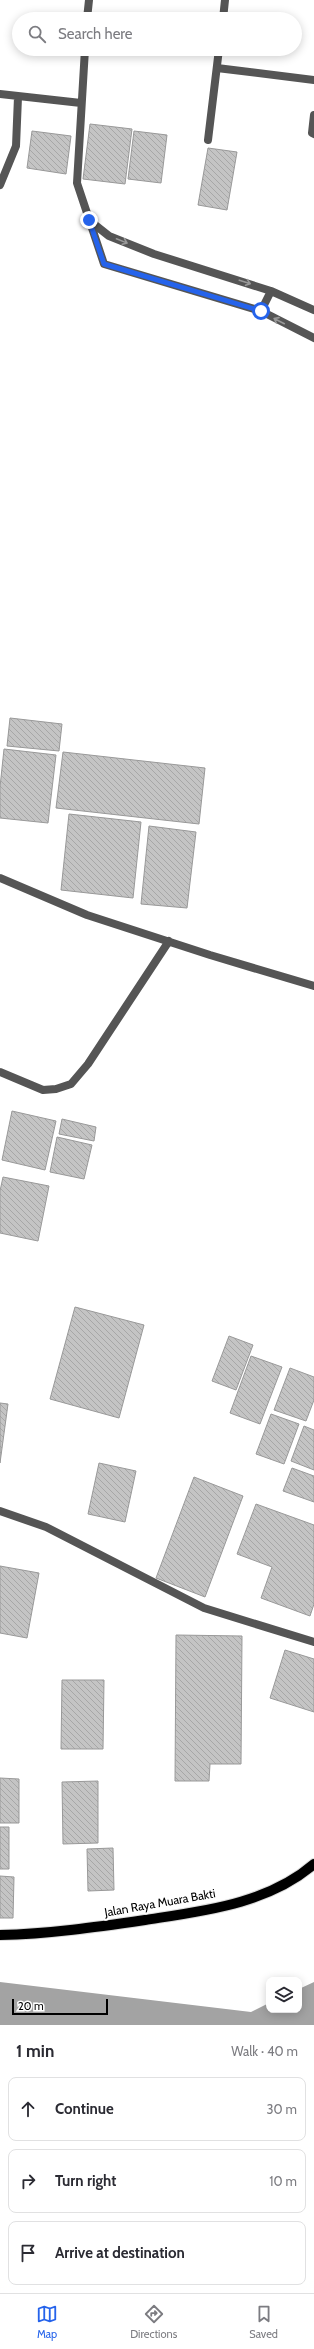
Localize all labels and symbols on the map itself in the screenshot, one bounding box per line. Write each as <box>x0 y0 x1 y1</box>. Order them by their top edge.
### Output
route end <box>80 211 98 229</box>
one-way arrow <box>115 237 127 245</box>
one-way arrow <box>238 279 250 287</box>
route start <box>252 302 270 320</box>
one-way arrow <box>273 316 285 324</box>
street label: Jalan Raya Muara Bakti <box>102 1885 217 1920</box>
scale bar <box>12 1997 108 2016</box>

